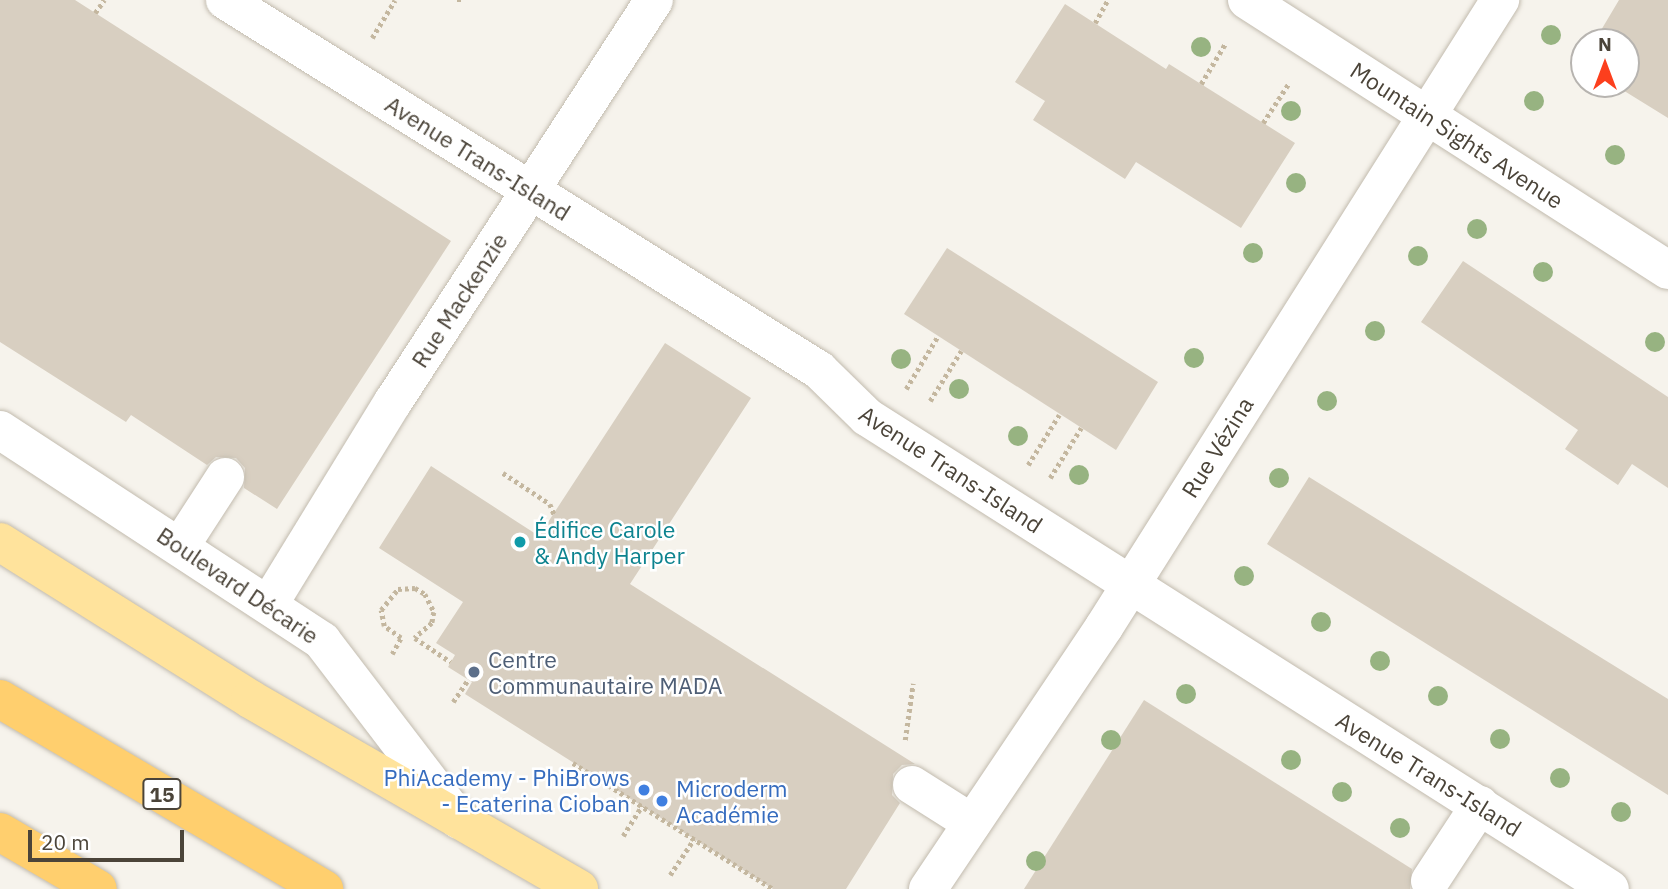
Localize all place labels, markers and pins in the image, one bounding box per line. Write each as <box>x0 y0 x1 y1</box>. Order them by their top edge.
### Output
place label: Édifice Carole & Andy Harper <box>534 515 685 569</box>
marker: Édifice Carole & Andy Harper <box>512 534 528 550</box>
place label: Centre Communautaire MADA <box>488 645 723 699</box>
marker: Centre Communautaire MADA <box>466 664 482 680</box>
place label: PhiAcademy - PhiBrows - Ecaterina Cioban <box>384 763 630 817</box>
place label: Microderm Académie <box>676 774 788 828</box>
marker: PhiAcademy - PhiBrows - Ecaterina Cioban <box>636 782 652 798</box>
marker: Microderm Académie <box>654 793 670 809</box>

